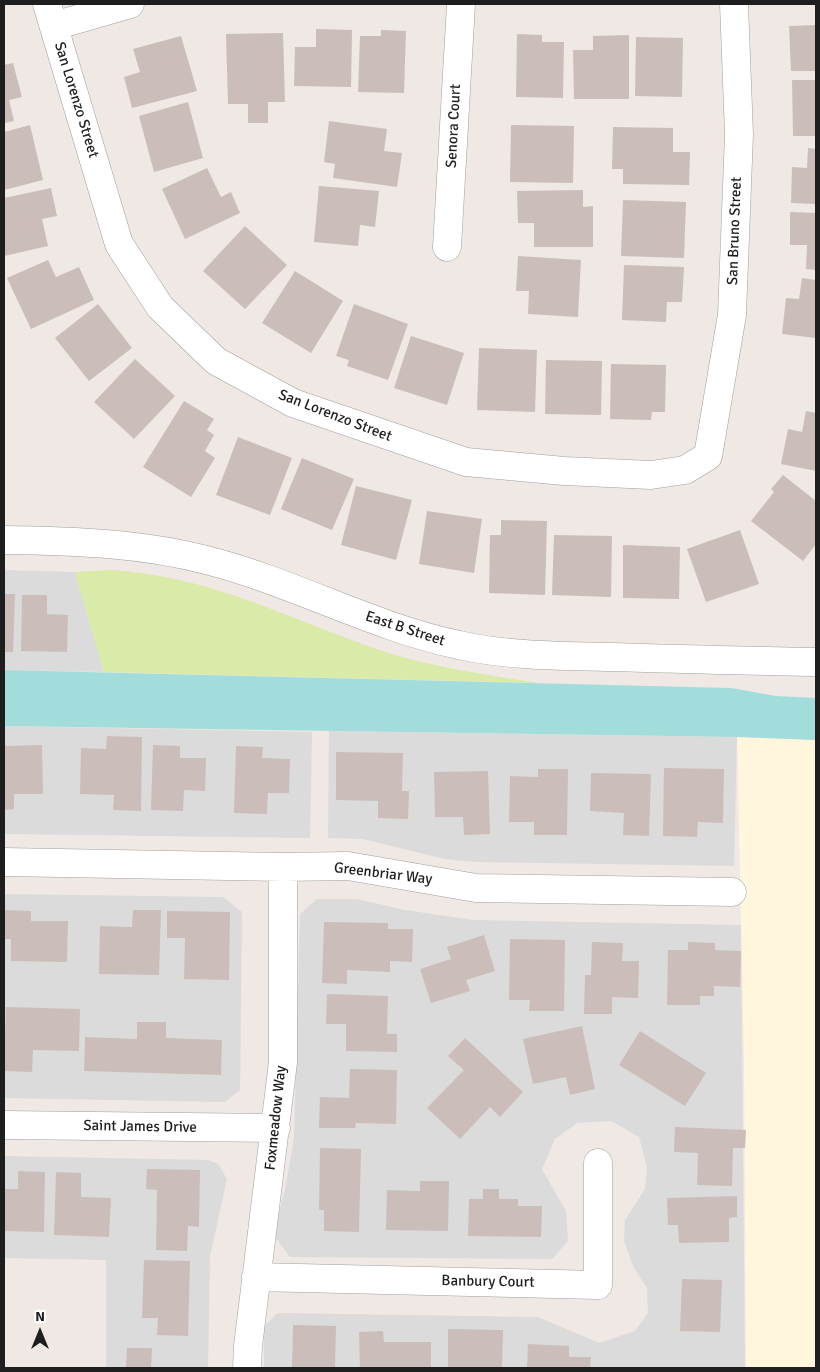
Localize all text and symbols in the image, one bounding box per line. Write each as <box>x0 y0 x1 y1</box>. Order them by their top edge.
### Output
street label: San Lorenzo Street <box>50 40 102 160</box>
street label: Senora Court <box>443 84 465 168</box>
street label: San Bruno Street <box>724 177 746 285</box>
street label: San Lorenzo Street <box>276 386 394 446</box>
street label: East B Street <box>363 608 447 650</box>
street label: Greenbriar Way <box>333 859 433 889</box>
street label: Foxmeadow Way <box>262 1065 290 1171</box>
street label: Saint James Drive <box>83 1117 197 1137</box>
street label: Banbury Court <box>441 1272 535 1292</box>
north arrow <box>15 1307 65 1357</box>
text: N <box>35 1308 45 1325</box>

